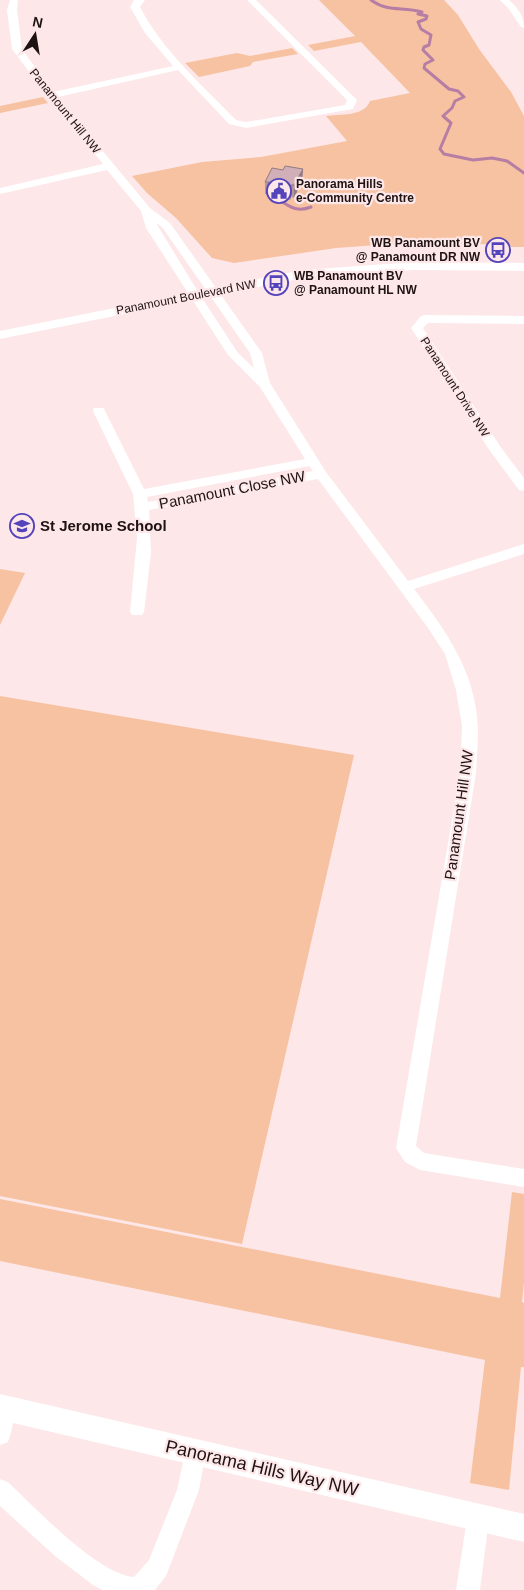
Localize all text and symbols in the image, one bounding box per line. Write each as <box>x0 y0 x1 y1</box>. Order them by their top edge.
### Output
north arrow <box>10 10 60 60</box>
text: N <box>31 13 44 31</box>
street label: Panamount Hill NW <box>27 66 104 157</box>
place label: Panorama Hills e-Community Centre <box>296 177 414 205</box>
public building icon: Panorama Hills e-Community Centre <box>266 178 292 204</box>
place label: WB Panamount BV @ Panamount DR NW <box>356 236 481 264</box>
bus stop icon: WB Panamount BV @ Panamount DR NW <box>485 237 511 263</box>
place label: WB Panamount BV @ Panamount HL NW <box>294 269 417 297</box>
bus stop icon: WB Panamount BV @ Panamount HL NW <box>263 270 289 296</box>
street label: Panamount Boulevard NW <box>115 276 258 317</box>
street label: Panamount Drive NW <box>418 335 493 440</box>
street label: Panamount Close NW <box>157 467 307 512</box>
school or university icon: St Jerome School <box>9 513 35 539</box>
place label: St Jerome School <box>40 517 167 534</box>
street label: Panamount Hill NW <box>441 748 476 881</box>
street label: Panorama Hills Way NW <box>164 1436 360 1500</box>

